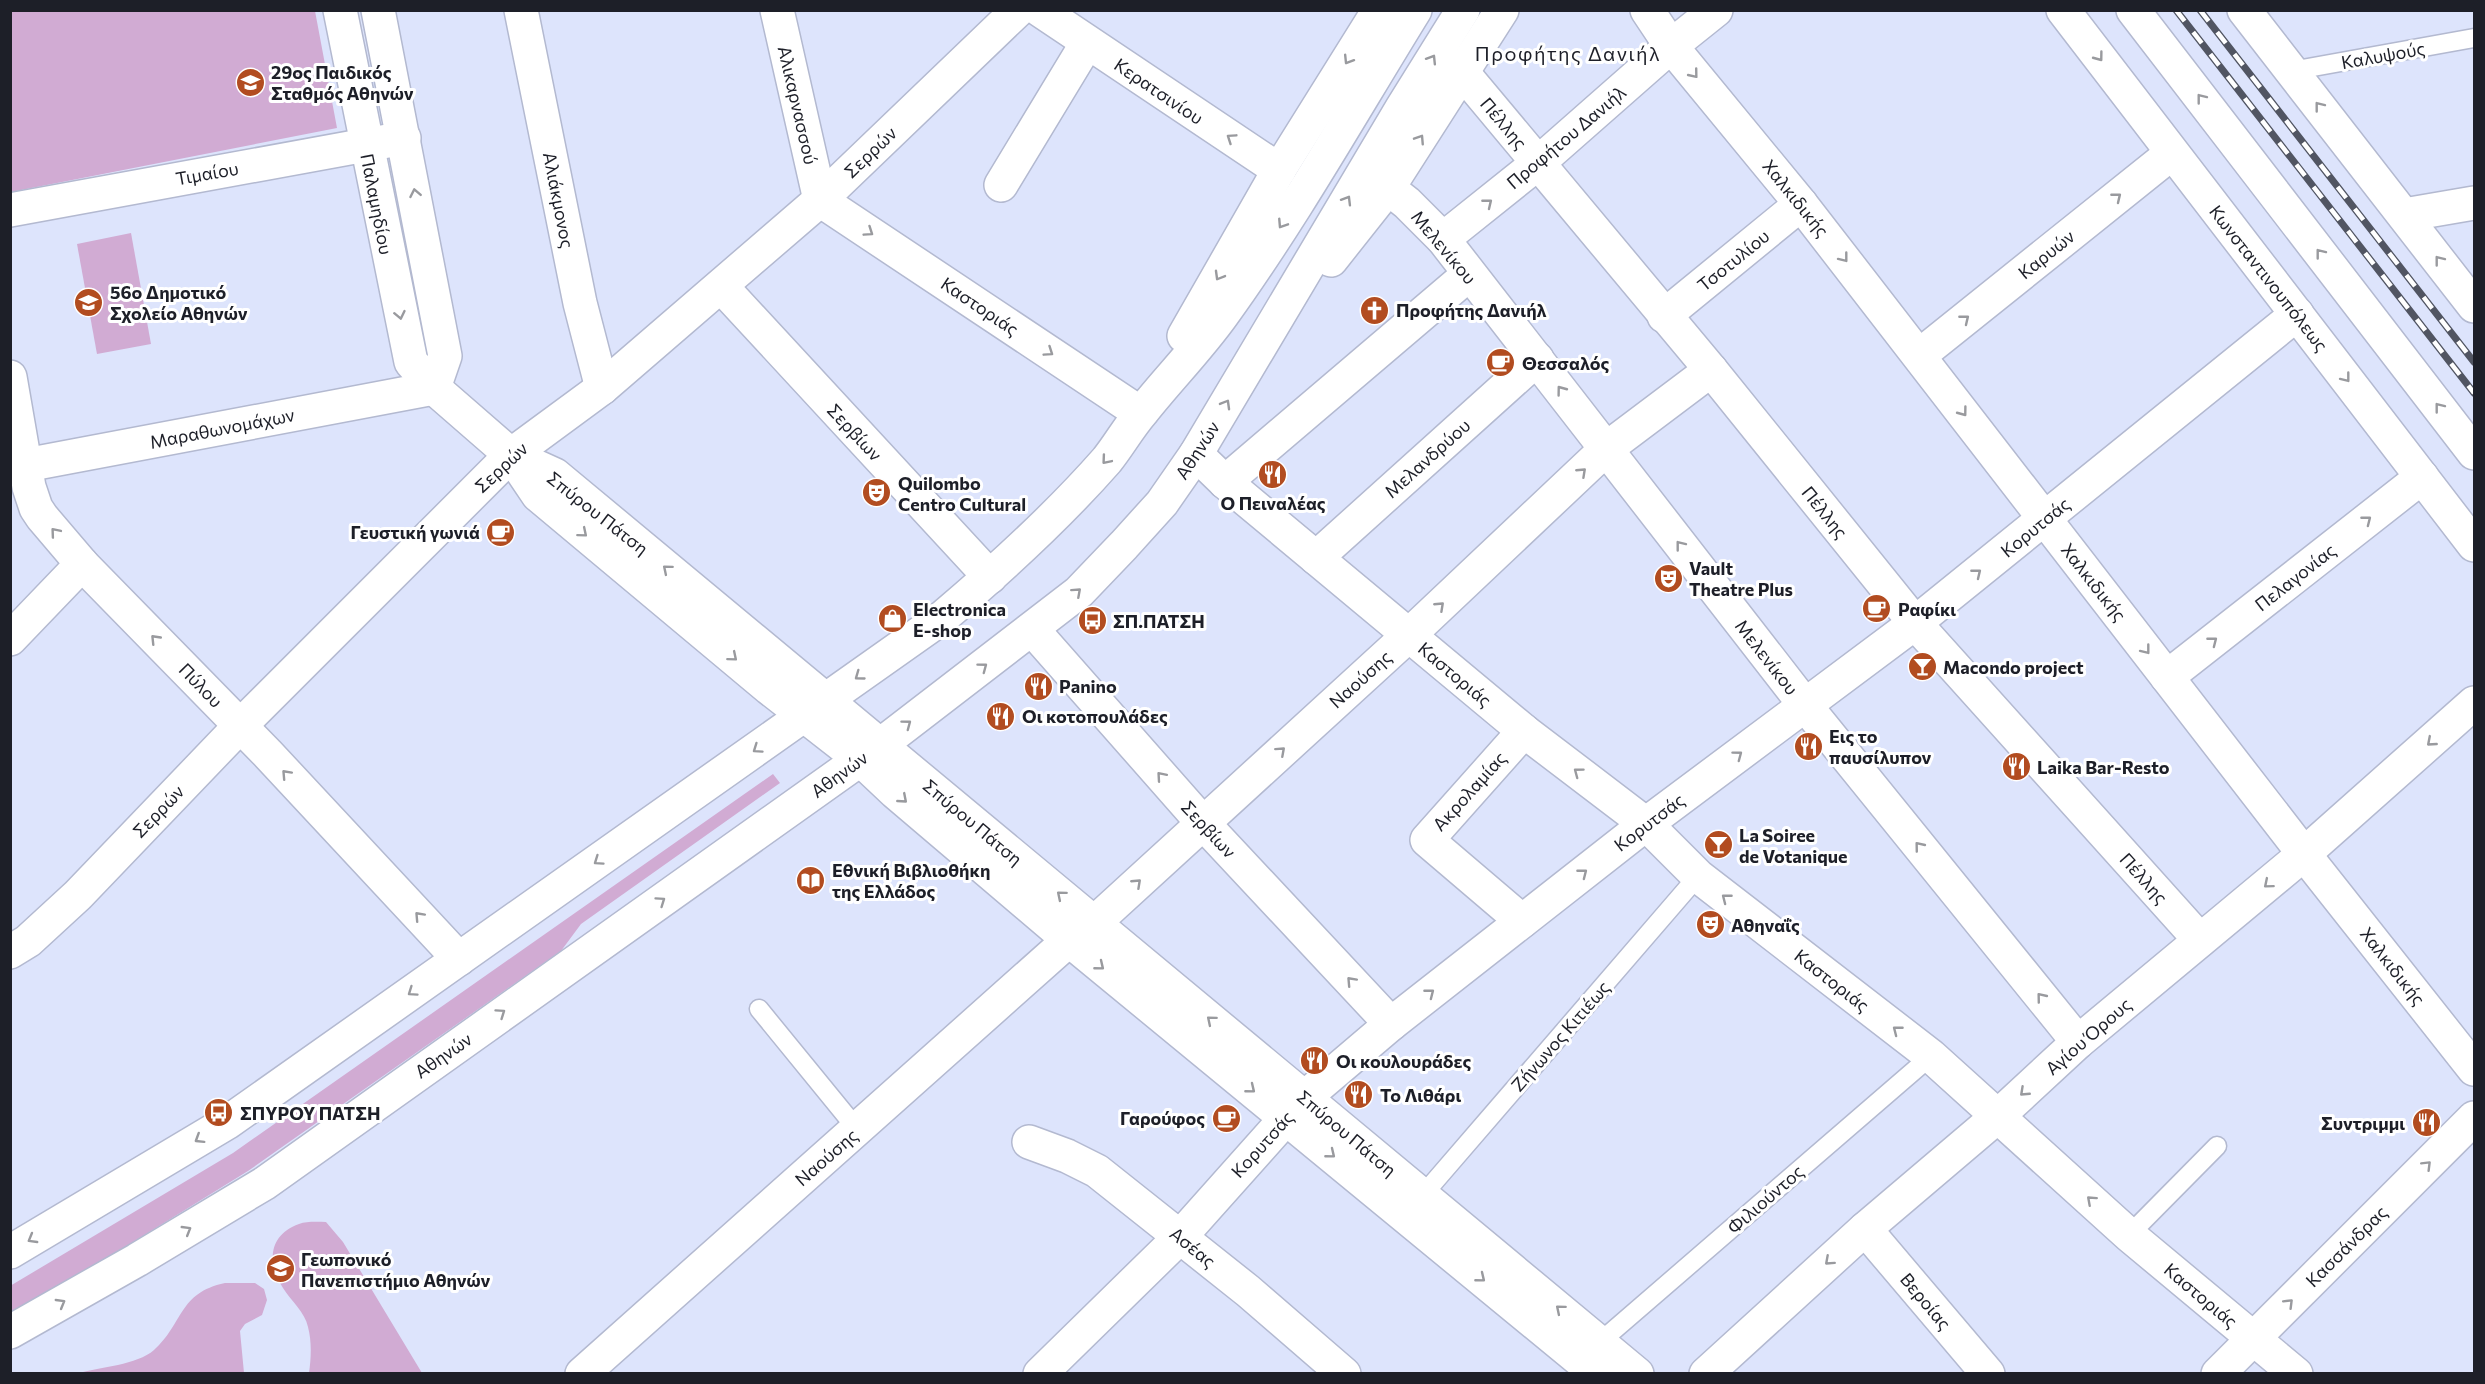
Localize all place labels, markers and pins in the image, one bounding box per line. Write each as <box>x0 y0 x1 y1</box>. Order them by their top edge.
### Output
place label: 29ος Παιδικός Σταθμός Αθηνών <box>271 61 414 104</box>
school or university icon: 29ος Παιδικός Σταθμός Αθηνών <box>234 66 266 98</box>
place label: 56ο Δημοτικό Σχολείο Αθηνών <box>110 281 248 324</box>
school or university icon: 56ο Δημοτικό Σχολείο Αθηνών <box>73 286 105 318</box>
church icon: Προφήτης Δανιήλ <box>1359 294 1391 326</box>
place label: Προφήτης Δανιήλ <box>1396 299 1547 321</box>
cafe icon: Θεσσαλός <box>1485 347 1517 379</box>
place label: Θεσσαλός <box>1522 352 1609 374</box>
restaurant icon: Ο Πειναλέας <box>1257 458 1289 490</box>
place label: Quilombo Centro Cultural <box>898 472 1026 515</box>
theatre icon: Quilombo Centro Cultural <box>861 477 893 509</box>
place label: Ο Πειναλέας <box>1221 492 1326 514</box>
cafe icon: Γευστική γωνιά <box>485 516 517 548</box>
place label: Γευστική γωνιά <box>351 521 480 543</box>
place label: Vault Theatre Plus <box>1689 557 1793 600</box>
theatre icon: Vault Theatre Plus <box>1652 562 1684 594</box>
cafe icon: Ραφίκι <box>1861 593 1893 625</box>
place label: Electronica E-shop <box>913 598 1006 641</box>
place label: Ραφίκι <box>1898 598 1956 620</box>
shop icon: Electronica E-shop <box>876 603 908 635</box>
bus stop icon: ΣΠ.ΠΑΤΣΗ <box>1076 605 1108 637</box>
place label: ΣΠ.ΠΑΤΣΗ <box>1113 610 1205 632</box>
bar icon: Macondo project <box>1906 651 1938 683</box>
place label: Macondo project <box>1943 656 2084 678</box>
restaurant icon: Panino <box>1022 670 1054 702</box>
place label: Panino <box>1059 675 1117 697</box>
restaurant icon: Οι κοτοπουλάδες <box>985 700 1017 732</box>
place label: Οι κοτοπουλάδες <box>1022 705 1168 727</box>
place label: Εις το παυσίλυπον <box>1829 725 1932 768</box>
restaurant icon: Εις το παυσίλυπον <box>1792 730 1824 762</box>
restaurant icon: Laika Bar-Resto <box>2000 751 2032 783</box>
place label: Laika Bar-Resto <box>2037 756 2170 778</box>
place label: La Soiree de Votanique <box>1739 824 1848 867</box>
bar icon: La Soiree de Votanique <box>1702 829 1734 861</box>
place label: Εθνική Βιβλιοθήκη της Ελλάδος <box>832 859 990 902</box>
library icon: Εθνική Βιβλιοθήκη της Ελλάδος <box>795 864 827 896</box>
theatre icon: Αθηναΐς <box>1694 909 1726 941</box>
place label: Αθηναΐς <box>1731 914 1800 936</box>
restaurant icon: Οι κουλουράδες <box>1299 1045 1331 1077</box>
place label: Οι κουλουράδες <box>1336 1050 1472 1072</box>
restaurant icon: Το Λιθάρι <box>1343 1079 1375 1111</box>
place label: Το Λιθάρι <box>1380 1084 1461 1106</box>
bus stop icon: ΣΠΥΡΟΥ ΠΑΤΣΗ <box>203 1097 235 1129</box>
place label: ΣΠΥΡΟΥ ΠΑΤΣΗ <box>240 1102 380 1124</box>
cafe icon: Γαρούφος <box>1210 1102 1242 1134</box>
place label: Γαρούφος <box>1120 1107 1205 1129</box>
restaurant icon: Συντριμμι <box>2410 1107 2442 1139</box>
place label: Συντριμμι <box>2321 1112 2405 1134</box>
place label: Γεωπονικό Πανεπιστήμιο Αθηνών <box>301 1248 490 1291</box>
school or university icon: Γεωπονικό Πανεπιστήμιο Αθηνών <box>264 1253 296 1285</box>

